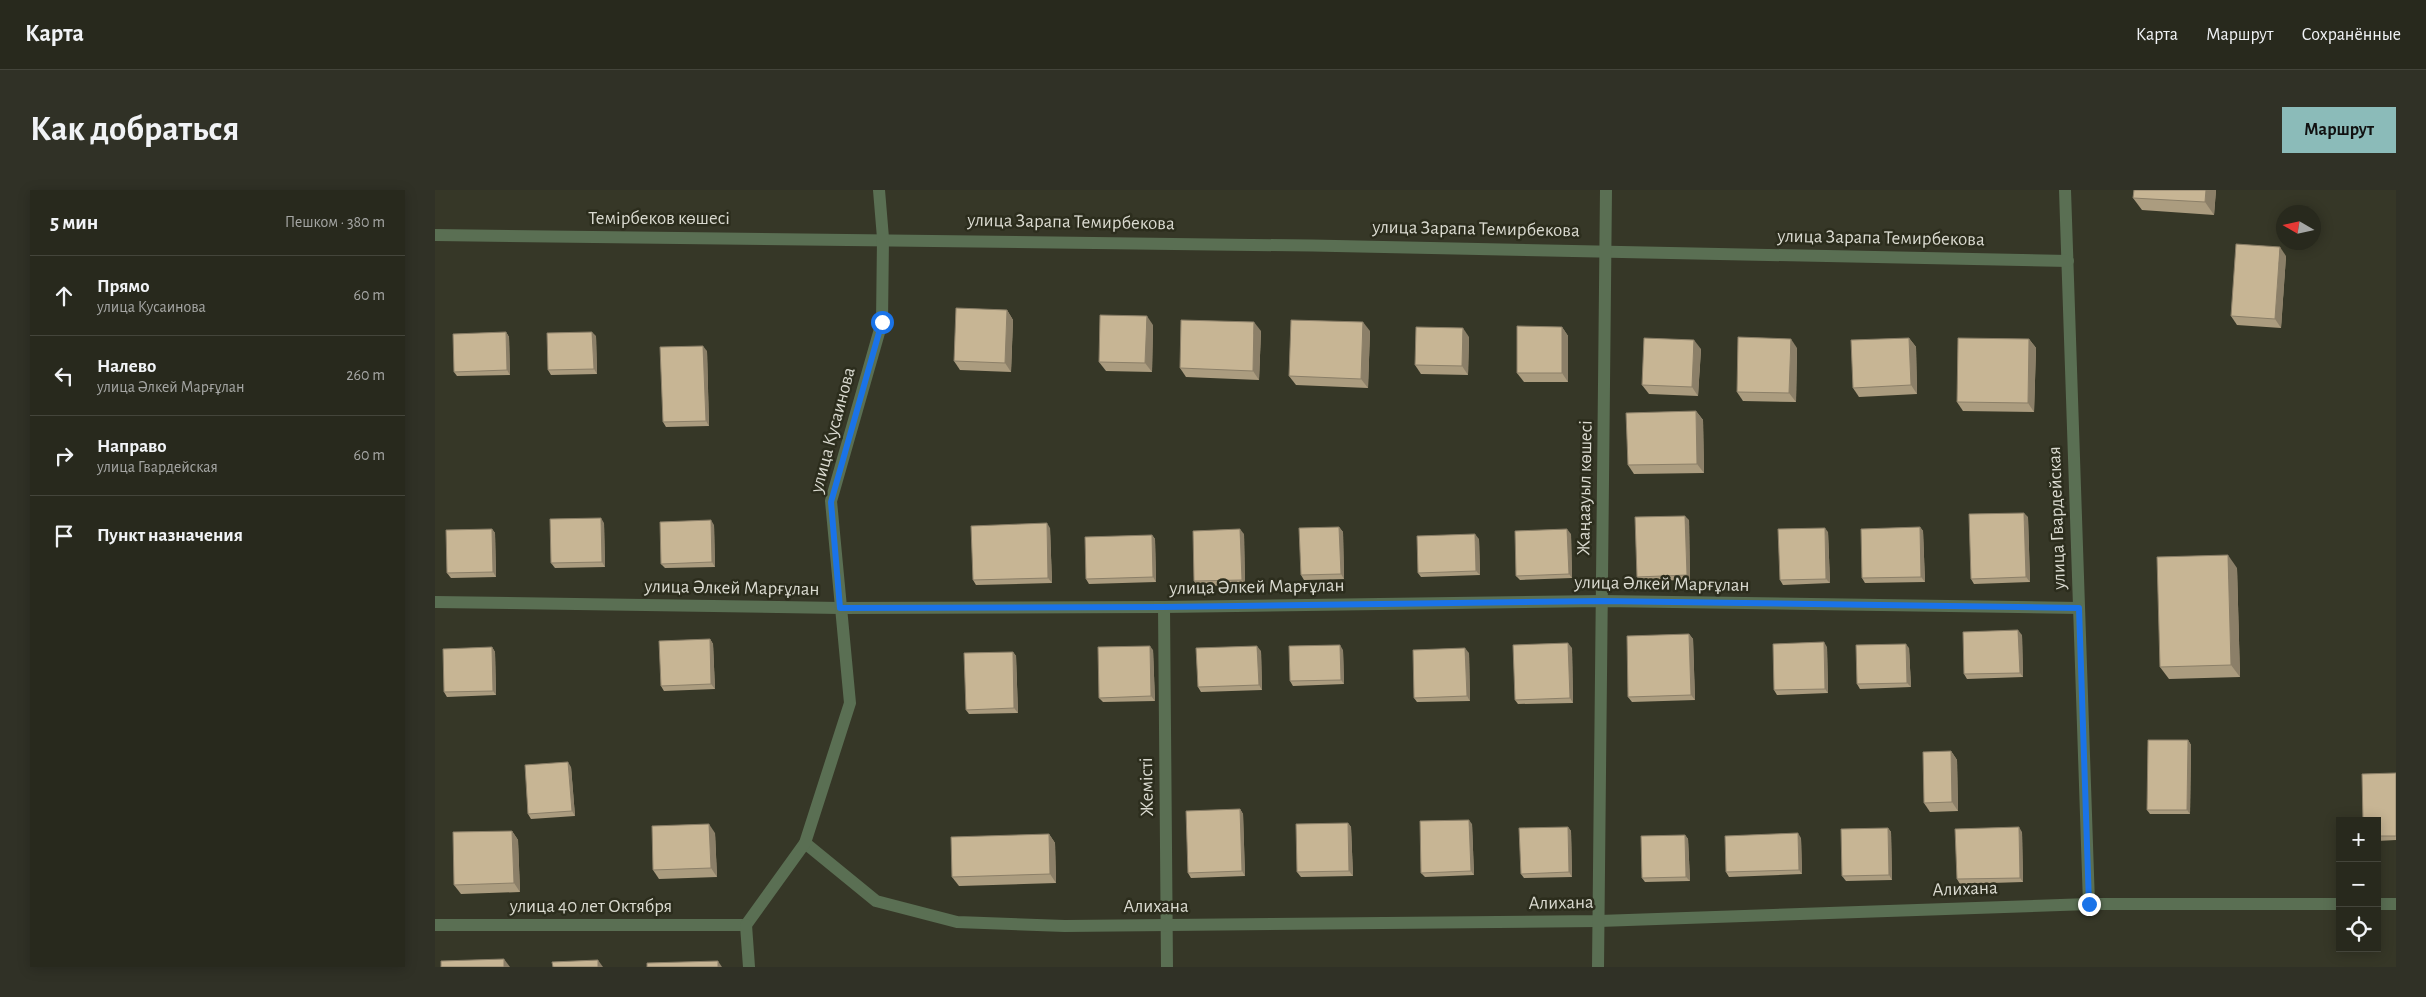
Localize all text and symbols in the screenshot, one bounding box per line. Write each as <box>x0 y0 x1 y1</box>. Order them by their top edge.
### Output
text: Карта <box>25 22 84 46</box>
text: Карта <box>2136 26 2178 44</box>
text: Маршрут <box>2206 26 2274 44</box>
text: Сохранённые <box>2302 26 2401 44</box>
button: Маршрут <box>2282 107 2396 153</box>
text: Как добраться <box>30 112 239 147</box>
north arrow <box>2276 205 2321 250</box>
street label: Темірбеков көшесі <box>588 209 730 228</box>
street label: улица Зарапа Темирбекова <box>966 211 1175 233</box>
text: 5 мин <box>50 212 98 233</box>
text: Пешком · 380 m <box>285 214 385 230</box>
street label: улица Зарапа Темирбекова <box>1371 218 1580 240</box>
street label: улица Зарапа Темирбекова <box>1776 227 1985 249</box>
text: Прямо <box>97 277 150 296</box>
icon: ahead <box>50 282 78 310</box>
text: 60 m <box>354 287 385 303</box>
text: улица Кусаинова <box>97 299 206 315</box>
route start <box>871 311 894 334</box>
text: Налево <box>97 357 156 376</box>
icon: left <box>50 362 78 390</box>
street label: улица Кусаинова <box>807 365 859 496</box>
text: 260 m <box>346 367 385 383</box>
text: улица Әлкей Марғұлан <box>97 379 245 395</box>
street label: Жаңаауыл көшесі <box>1574 420 1596 556</box>
text: Направо <box>97 437 167 456</box>
icon: right <box>50 442 78 470</box>
street label: улица Гвардейская <box>2045 446 2069 591</box>
text: 60 m <box>354 447 385 463</box>
text: улица Гвардейская <box>97 459 218 475</box>
icon: arrive <box>50 522 78 550</box>
text: Пункт назначения <box>97 526 243 545</box>
street label: улица Әлкей Марғұлан <box>1573 573 1750 595</box>
street label: улица Әлкей Марғұлан <box>1168 576 1345 598</box>
street label: улица Әлкей Марғұлан <box>643 577 820 599</box>
street label: Жемісті <box>1137 757 1157 817</box>
map controls <box>2336 817 2381 952</box>
button: + <box>2336 817 2381 862</box>
button: − <box>2336 862 2381 907</box>
street label: Алихана <box>1932 878 1998 900</box>
street label: Алихана <box>1528 893 1594 913</box>
route end <box>2078 893 2101 916</box>
street label: улица 40 лет Октября <box>509 897 672 916</box>
street label: Алихана <box>1123 897 1189 916</box>
button: locate <box>2336 907 2381 952</box>

